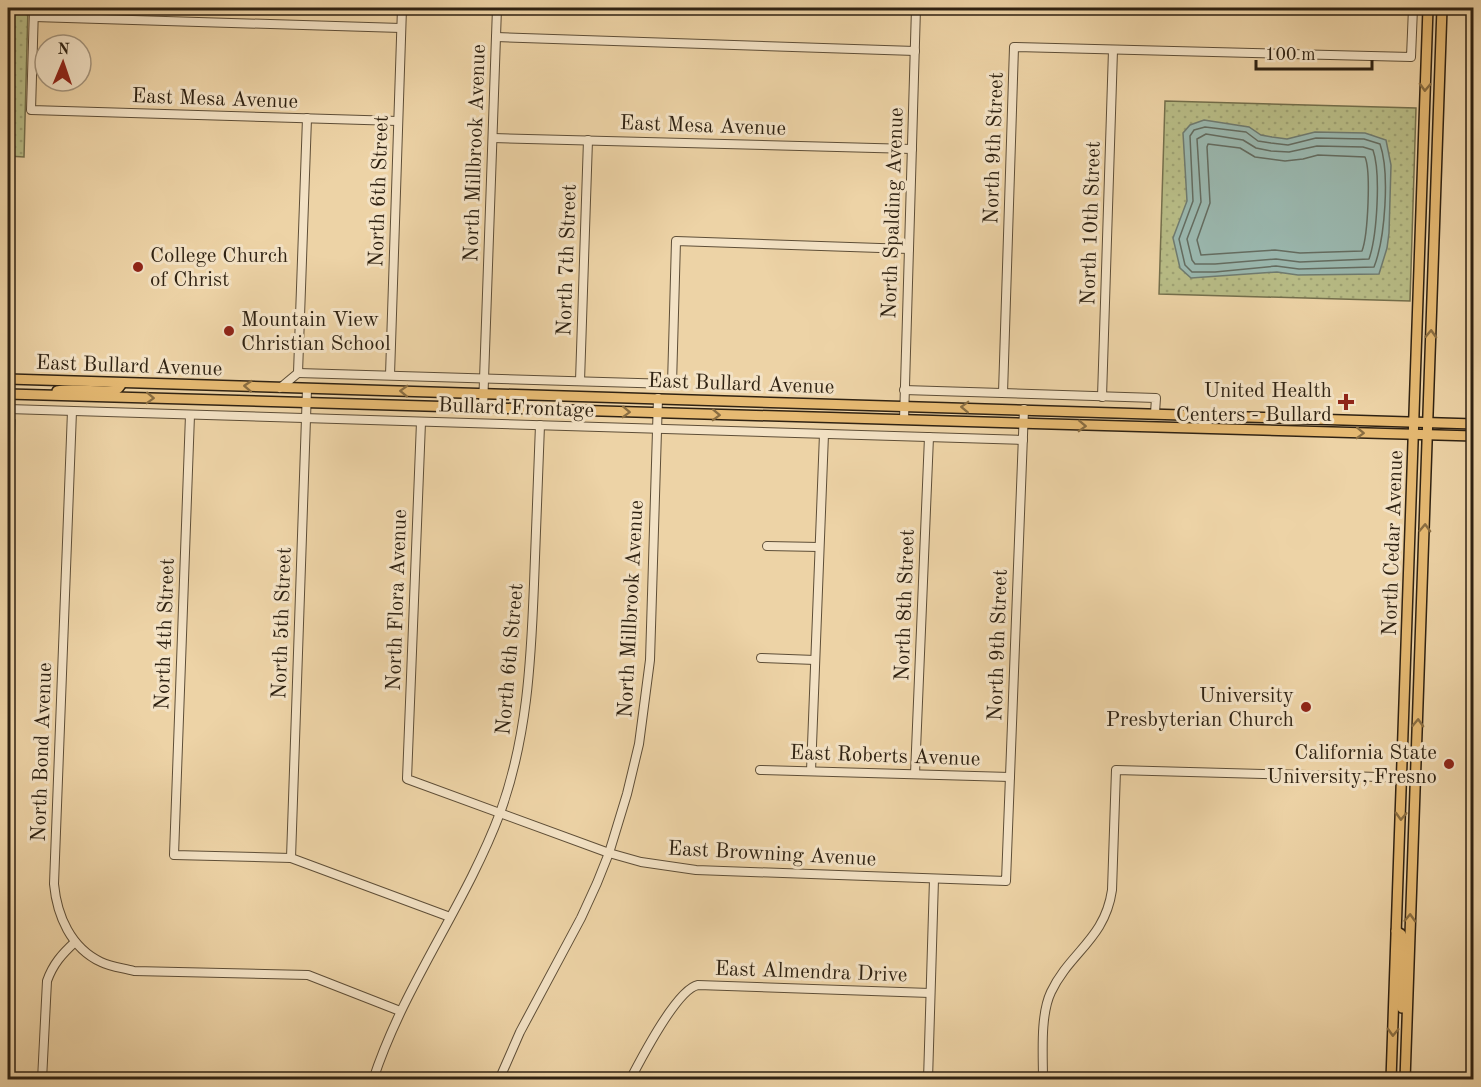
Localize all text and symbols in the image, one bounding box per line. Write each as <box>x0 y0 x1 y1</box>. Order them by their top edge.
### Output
north arrow <box>33 33 93 93</box>
scale bar <box>1256 33 1372 71</box>
text: N <box>57 42 71 58</box>
street label: North Millbrook Avenue <box>461 44 490 262</box>
text: 100 m <box>1265 46 1316 64</box>
street label: North 9th Street <box>981 72 1008 225</box>
one-way arrow <box>1419 82 1431 91</box>
street label: East Mesa Avenue <box>131 86 299 113</box>
street label: North Spalding Avenue <box>879 107 908 319</box>
street label: East Mesa Avenue <box>619 113 787 140</box>
street label: North 6th Street <box>366 115 393 268</box>
street label: North 10th Street <box>1078 140 1105 306</box>
street label: North 7th Street <box>554 184 581 337</box>
place label: College Church of Christ <box>150 246 288 291</box>
marker: College Church of Christ <box>131 260 145 274</box>
place label: Mountain View Christian School <box>241 310 391 355</box>
marker: Mountain View Christian School <box>222 324 236 338</box>
one-way arrow <box>1425 329 1438 338</box>
street label: East Bullard Avenue <box>35 353 223 380</box>
street label: East Bullard Avenue <box>647 371 835 398</box>
one-way arrow <box>244 380 253 393</box>
place label: United Health Centers - Bullard <box>1176 381 1332 426</box>
one-way arrow <box>400 385 409 398</box>
one-way arrow <box>145 392 154 404</box>
marker: United Health Centers - Bullard <box>1337 393 1355 411</box>
street label: Bullard Frontage <box>438 395 594 422</box>
one-way arrow <box>961 401 970 414</box>
one-way arrow <box>621 406 630 419</box>
one-way arrow <box>712 409 721 421</box>
one-way arrow <box>1077 419 1086 432</box>
one-way arrow <box>1356 427 1365 439</box>
street label: North Cedar Avenue <box>1380 450 1407 636</box>
street label: North Millbrook Avenue <box>615 500 648 719</box>
street label: North Flora Avenue <box>384 509 411 691</box>
one-way arrow <box>1418 524 1431 533</box>
street label: North 8th Street <box>892 529 919 682</box>
street label: North 5th Street <box>269 547 296 700</box>
street label: North 4th Street <box>152 558 179 711</box>
street label: North 9th Street <box>985 569 1012 722</box>
street label: North 6th Street <box>493 582 528 736</box>
street label: North Bond Avenue <box>29 662 56 842</box>
place label: University Presbyterian Church <box>1106 686 1294 731</box>
marker: University Presbyterian Church <box>1299 700 1313 714</box>
one-way arrow <box>1412 719 1424 728</box>
street label: East Roberts Avenue <box>789 743 981 770</box>
place label: California State University, Fresno <box>1267 743 1437 788</box>
marker: California State University, Fresno <box>1442 757 1456 771</box>
one-way arrow <box>1394 811 1407 820</box>
street label: East Browning Avenue <box>667 839 877 870</box>
one-way arrow <box>1404 914 1417 923</box>
street label: East Almendra Drive <box>714 959 908 986</box>
one-way arrow <box>1386 1027 1399 1036</box>

